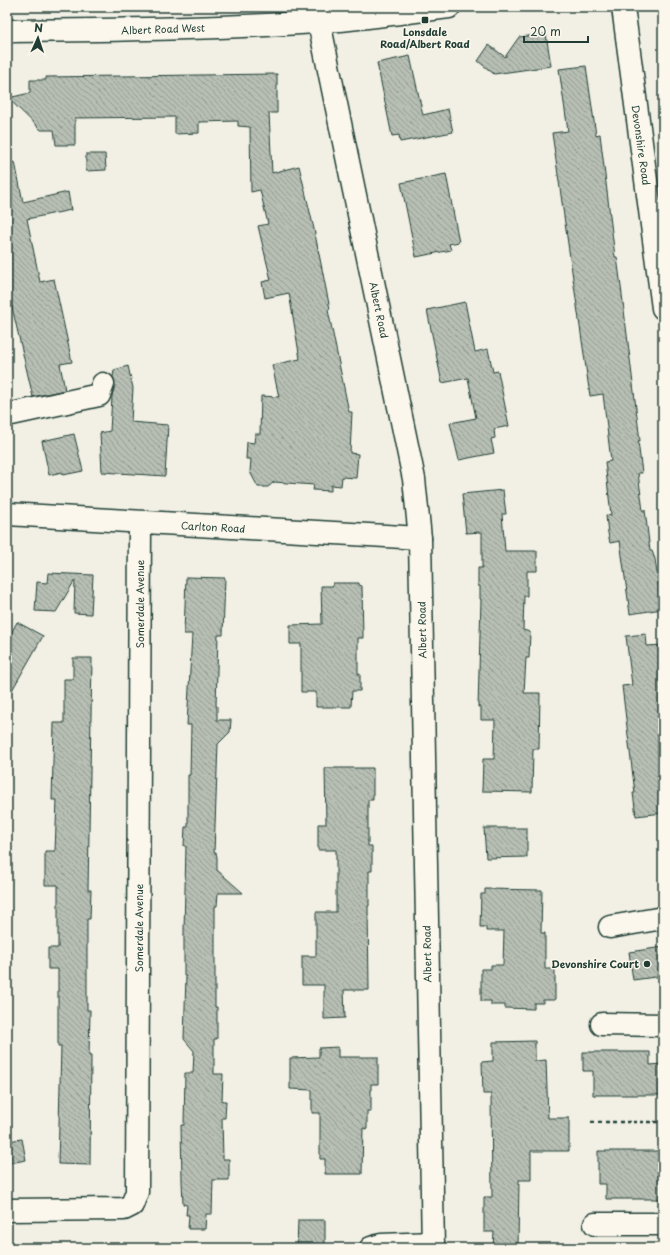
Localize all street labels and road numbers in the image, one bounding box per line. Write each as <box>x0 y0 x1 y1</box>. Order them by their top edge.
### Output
street label: Albert Road West <box>121 20 205 37</box>
street label: Devonshire Road <box>628 104 655 186</box>
street label: Albert Road <box>366 280 393 340</box>
street label: Carlton Road <box>180 517 246 536</box>
street label: Somerdale Avenue <box>132 559 147 648</box>
street label: Albert Road <box>413 601 429 659</box>
street label: Somerdale Avenue <box>131 883 146 972</box>
street label: Albert Road <box>418 925 434 983</box>

